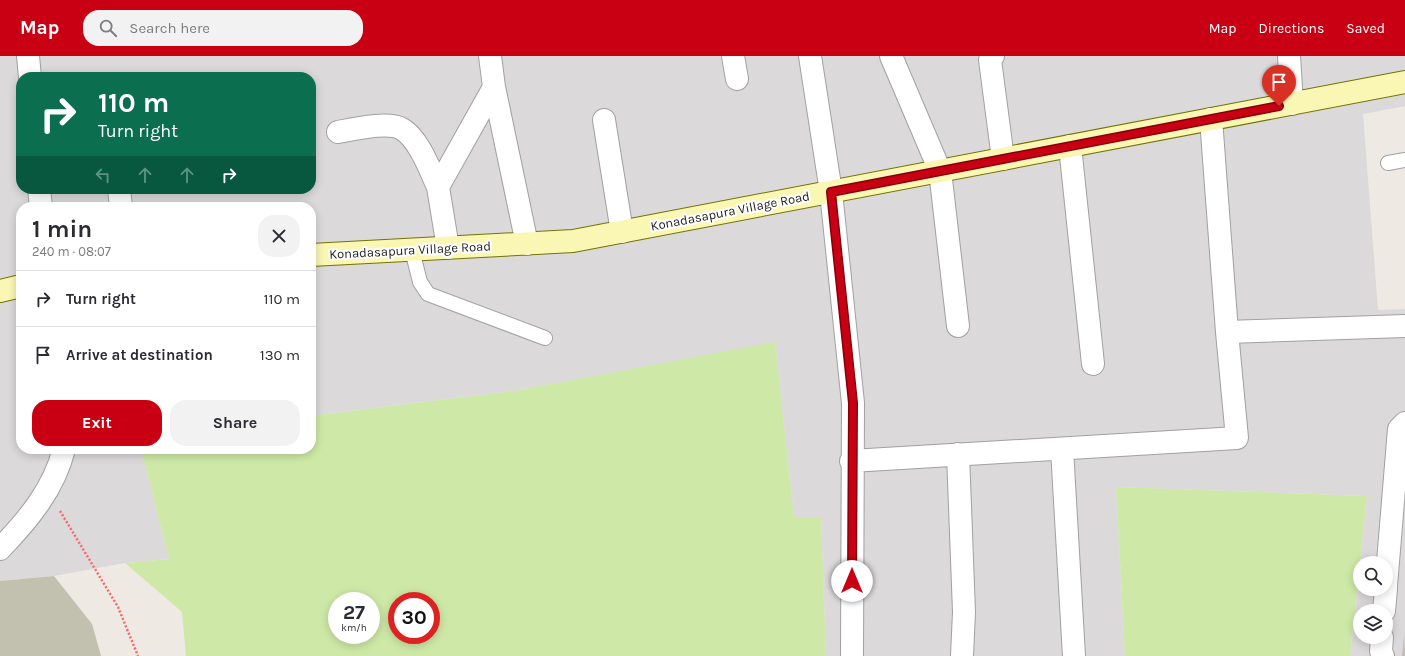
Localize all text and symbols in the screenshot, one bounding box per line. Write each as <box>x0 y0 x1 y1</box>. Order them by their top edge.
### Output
search box <box>83 10 363 46</box>
text: Map <box>20 17 59 39</box>
icon: search <box>97 17 119 39</box>
text: Search here <box>129 19 210 37</box>
text: Map <box>1209 20 1237 37</box>
text: Directions <box>1259 20 1324 37</box>
text: Saved <box>1346 20 1385 37</box>
pin <box>1262 65 1296 106</box>
icon: arrive <box>1268 71 1290 93</box>
text: 110 m <box>98 86 169 119</box>
icon: right <box>32 88 84 140</box>
text: Turn right <box>98 120 178 142</box>
icon: left <box>92 164 114 186</box>
icon: ahead <box>134 164 156 186</box>
icon: ahead <box>176 164 198 186</box>
icon: right <box>218 164 240 186</box>
street label: Konadasapura Village Road <box>649 188 811 234</box>
text: 1 min <box>32 215 92 243</box>
button: close <box>258 215 300 257</box>
street label: Konadasapura Village Road <box>329 238 491 262</box>
text: 240 m · 08:07 <box>32 244 111 259</box>
icon: right <box>32 288 54 310</box>
text: Turn right <box>66 290 136 308</box>
text: 110 m <box>264 290 300 308</box>
icon: arrive <box>32 344 54 366</box>
text: Arrive at destination <box>66 346 213 364</box>
text: 130 m <box>260 346 300 364</box>
button: Exit <box>32 400 162 446</box>
button: Share <box>170 400 300 446</box>
map controls <box>1353 556 1393 644</box>
button: search <box>1353 556 1393 596</box>
position arrow <box>831 560 873 602</box>
speed limit sign: 30 <box>388 592 440 644</box>
text: 27 <box>343 601 365 624</box>
button: layers <box>1353 604 1393 644</box>
text: km/h <box>341 622 367 634</box>

